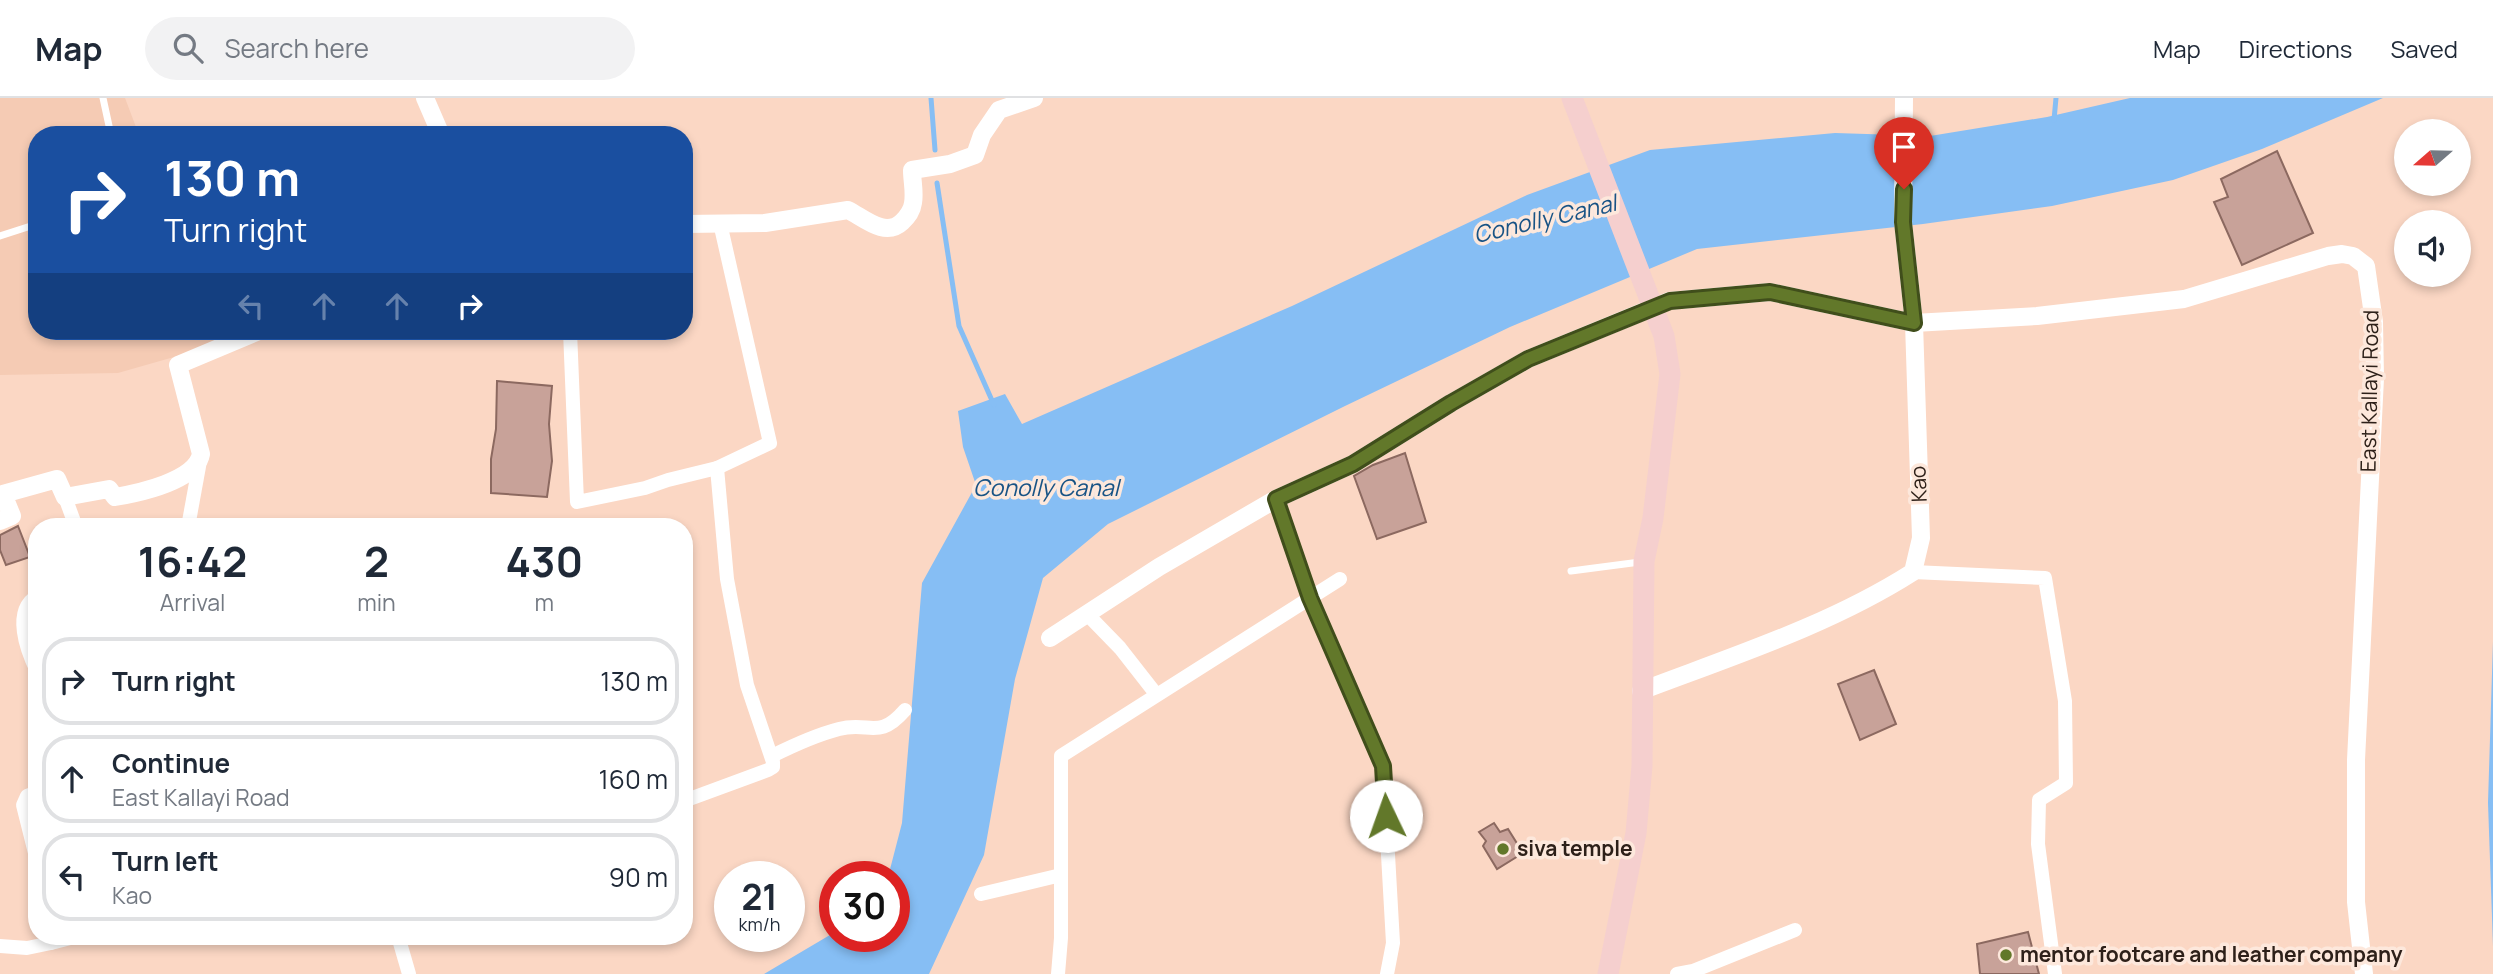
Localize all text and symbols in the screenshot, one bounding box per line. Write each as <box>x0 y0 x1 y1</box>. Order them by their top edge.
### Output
search box <box>145 17 635 80</box>
text: Map <box>35 26 103 71</box>
icon: search <box>169 29 207 67</box>
text: Search here <box>225 30 369 66</box>
text: Map <box>2153 32 2201 65</box>
text: Directions <box>2239 32 2352 65</box>
text: Saved <box>2390 32 2458 65</box>
pin <box>1874 117 1934 189</box>
north arrow <box>2394 119 2471 196</box>
map controls <box>2394 119 2471 287</box>
icon: arrive <box>1885 128 1923 166</box>
text: 130 m <box>164 144 300 211</box>
icon: right <box>49 154 140 245</box>
water label: Conolly Canal <box>1470 185 1622 250</box>
text: Turn right <box>164 208 307 252</box>
button: sound <box>2394 210 2471 287</box>
icon: left <box>232 287 270 325</box>
icon: ahead <box>305 287 343 325</box>
icon: ahead <box>378 287 416 325</box>
icon: right <box>451 287 489 325</box>
street label: East Kallayi Road <box>2354 310 2384 472</box>
street label: Kao <box>1903 465 1933 503</box>
water label: Conolly Canal <box>973 471 1122 503</box>
text: 16:42 <box>138 532 247 590</box>
text: 2 <box>364 532 389 590</box>
text: 430 <box>506 532 583 590</box>
text: Arrival <box>160 586 225 618</box>
text: min <box>357 586 396 618</box>
text: m <box>535 586 554 618</box>
icon: right <box>53 662 91 700</box>
text: Turn right <box>112 663 236 699</box>
text: 130 m <box>600 663 668 699</box>
text: Continue <box>112 745 230 781</box>
icon: ahead <box>53 760 91 798</box>
text: 160 m <box>599 761 668 797</box>
position arrow <box>1349 779 1423 853</box>
text: East Kallayi Road <box>112 781 290 813</box>
place label: siva temple <box>1517 834 1633 862</box>
marker: siva temple <box>1495 841 1511 857</box>
text: Turn left <box>112 843 219 879</box>
icon: left <box>53 858 91 896</box>
text: 90 m <box>609 859 668 895</box>
speed limit sign: 30 <box>819 861 910 952</box>
text: 21 <box>741 873 778 921</box>
text: Kao <box>112 879 152 911</box>
text: km/h <box>739 912 780 936</box>
place label: mentor footcare and leather company <box>2020 940 2403 968</box>
marker: mentor footcare and leather company <box>1998 947 2014 963</box>

